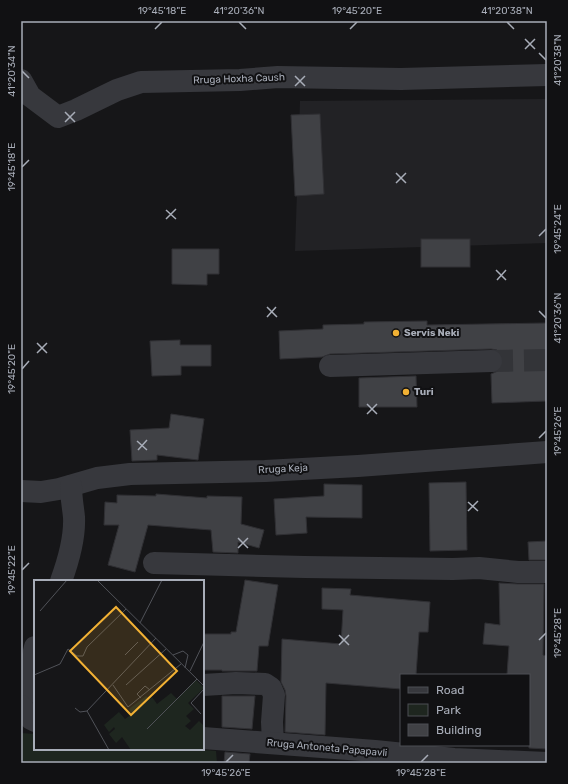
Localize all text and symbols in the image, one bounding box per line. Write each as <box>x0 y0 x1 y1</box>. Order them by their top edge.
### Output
text: 19°45'18"E <box>138 5 186 17</box>
text: 41°20'36"N <box>214 5 265 17</box>
text: 19°45'20"E <box>332 5 382 17</box>
text: 41°20'38"N <box>481 5 533 17</box>
text: 41°20'38"N <box>552 34 564 86</box>
text: 41°20'34"N <box>6 45 18 97</box>
street label: Rruga Hoxha Caush <box>193 71 285 87</box>
text: 19°45'18"E <box>6 143 18 191</box>
text: 19°45'24"E <box>552 204 564 254</box>
text: 41°20'36"N <box>552 292 564 343</box>
place label: Servis Neki <box>404 327 460 339</box>
marker: Servis Neki <box>391 328 401 338</box>
text: 19°45'20"E <box>6 344 18 394</box>
place label: Turi <box>414 386 434 398</box>
marker: Turi <box>401 387 411 397</box>
text: 19°45'26"E <box>552 406 564 456</box>
street label: Rruga Keja <box>258 462 308 476</box>
text: 19°45'22"E <box>6 545 18 595</box>
inset map <box>34 580 204 750</box>
text: 19°45'28"E <box>552 608 564 658</box>
legend <box>400 674 530 746</box>
text: Road <box>436 683 464 697</box>
text: Park <box>436 703 462 717</box>
text: Building <box>436 723 482 737</box>
street label: Rruga Antoneta Papapavli <box>266 737 388 759</box>
text: 19°45'26"E <box>201 767 251 779</box>
text: 19°45'28"E <box>396 767 446 779</box>

